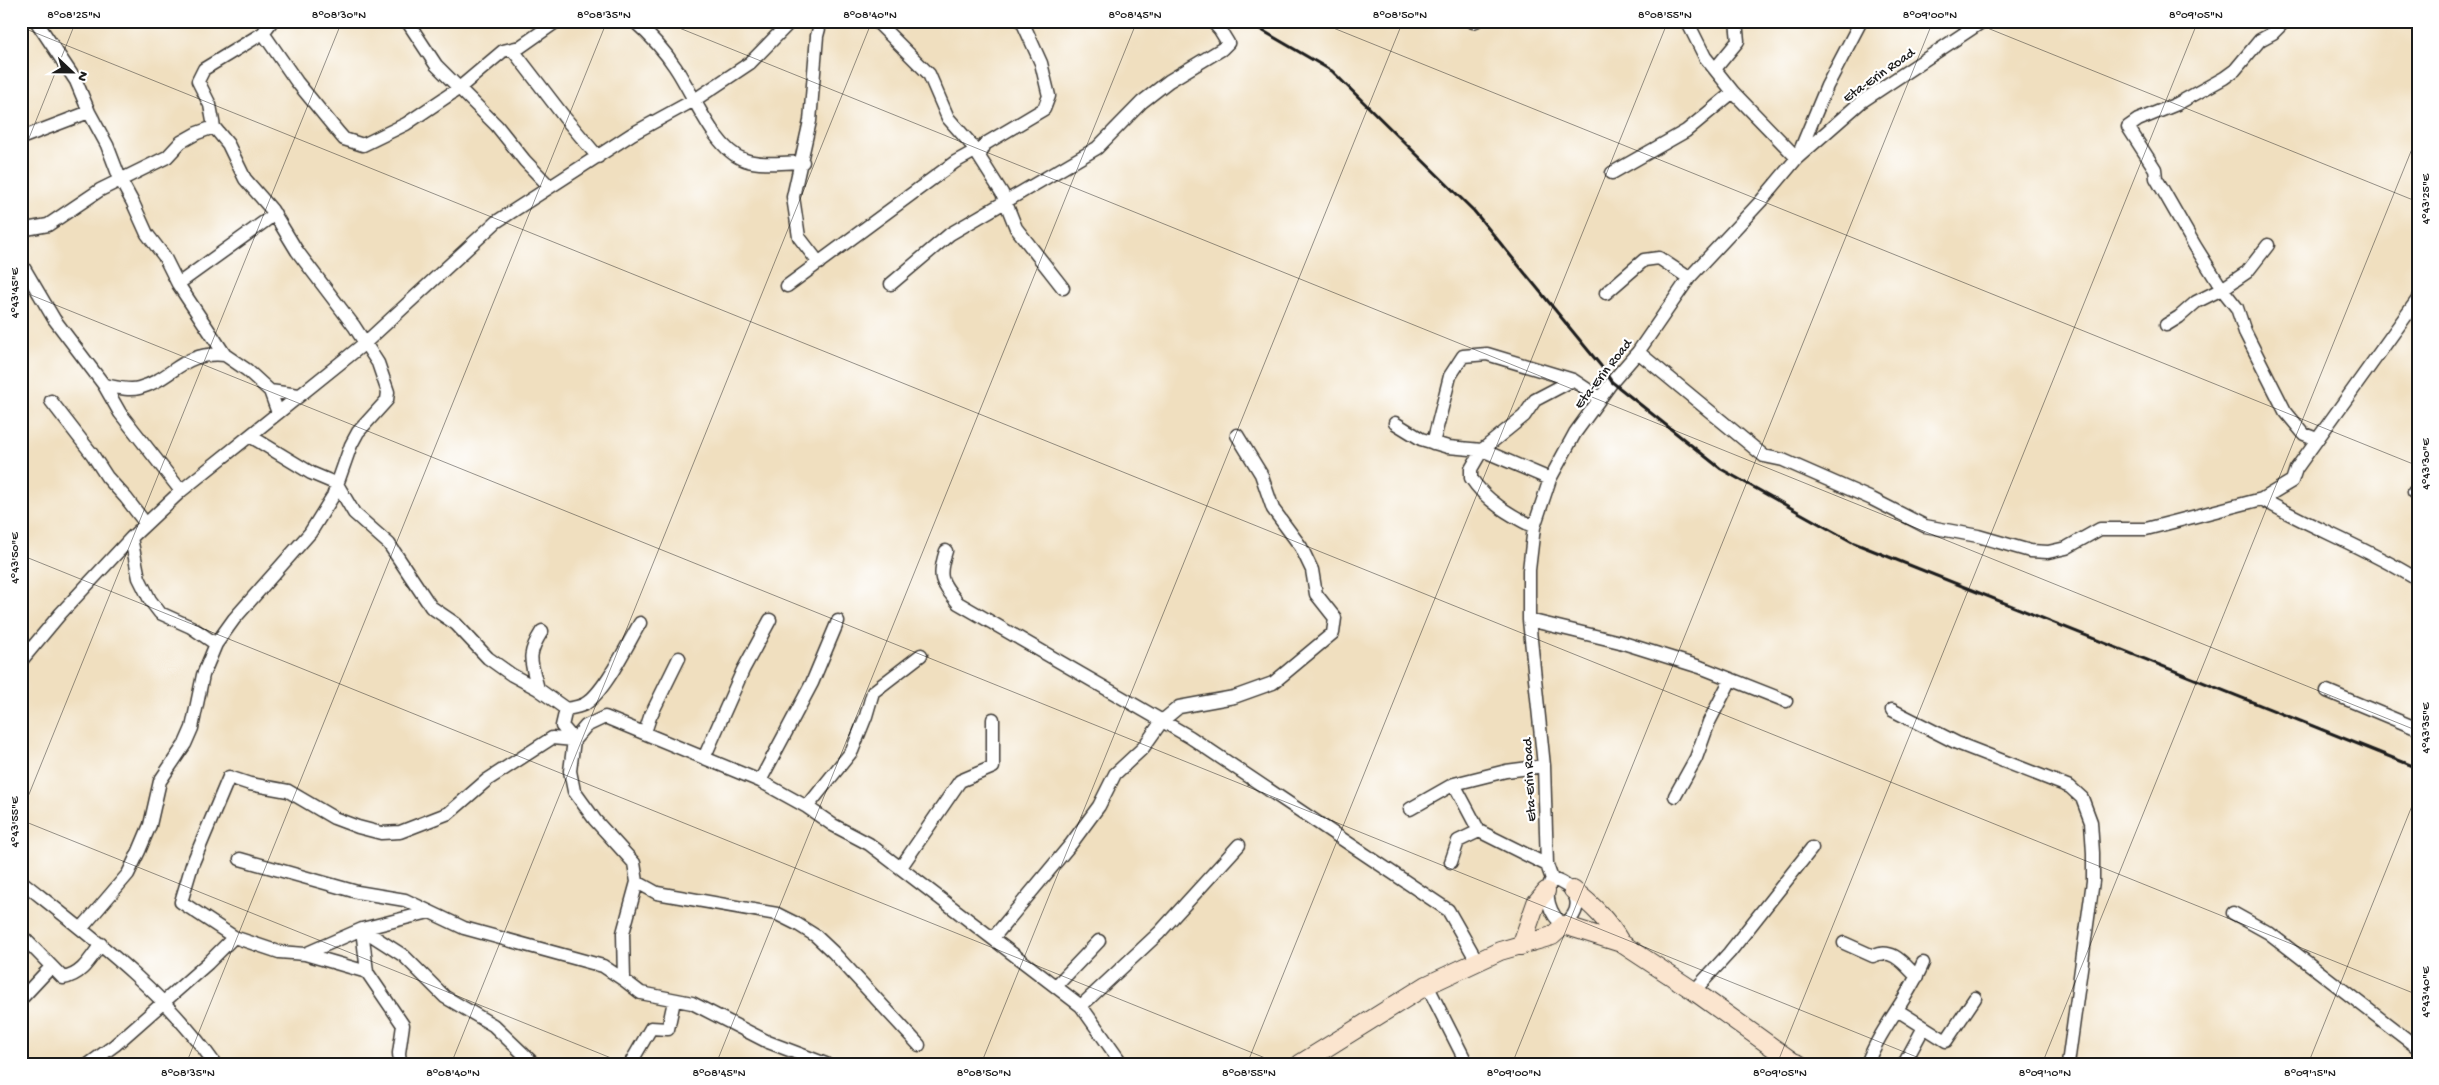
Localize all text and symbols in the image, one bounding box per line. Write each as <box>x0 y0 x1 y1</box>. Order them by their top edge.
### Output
text: 8°08'25"N <box>47 9 101 23</box>
text: 8°08'30"N <box>312 9 366 23</box>
text: 8°08'35"N <box>577 9 631 23</box>
text: 8°08'40"N <box>843 9 897 23</box>
text: 8°08'45"N <box>1108 9 1162 23</box>
text: 8°08'50"N <box>1373 9 1427 23</box>
text: 8°08'55"N <box>1638 9 1692 23</box>
text: 8°09'00"N <box>1903 9 1957 23</box>
text: 8°09'05"N <box>2169 9 2223 23</box>
street label: Eta-Erin Road <box>1840 44 1920 107</box>
north arrow <box>48 48 98 98</box>
text: N <box>72 69 91 83</box>
text: 4°43'25"E <box>2420 173 2434 224</box>
text: 4°43'45"E <box>9 267 23 318</box>
street label: Eta-Erin Road <box>1571 335 1638 413</box>
text: 4°43'30"E <box>2420 438 2434 490</box>
text: 4°43'50"E <box>9 532 23 584</box>
text: 4°43'35"E <box>2420 702 2434 754</box>
street label: Eta-Erin Road <box>1520 736 1541 822</box>
text: 4°43'55"E <box>9 796 23 848</box>
text: 4°43'40"E <box>2420 966 2434 1017</box>
text: 8°08'35"N <box>161 1067 215 1081</box>
text: 8°08'40"N <box>426 1067 480 1081</box>
text: 8°08'45"N <box>692 1067 746 1081</box>
text: 8°08'50"N <box>957 1067 1011 1081</box>
text: 8°08'55"N <box>1222 1067 1276 1081</box>
text: 8°09'00"N <box>1487 1067 1541 1081</box>
text: 8°09'05"N <box>1753 1067 1807 1081</box>
text: 8°09'10"N <box>2019 1067 2071 1081</box>
text: 8°09'15"N <box>2284 1067 2336 1081</box>

